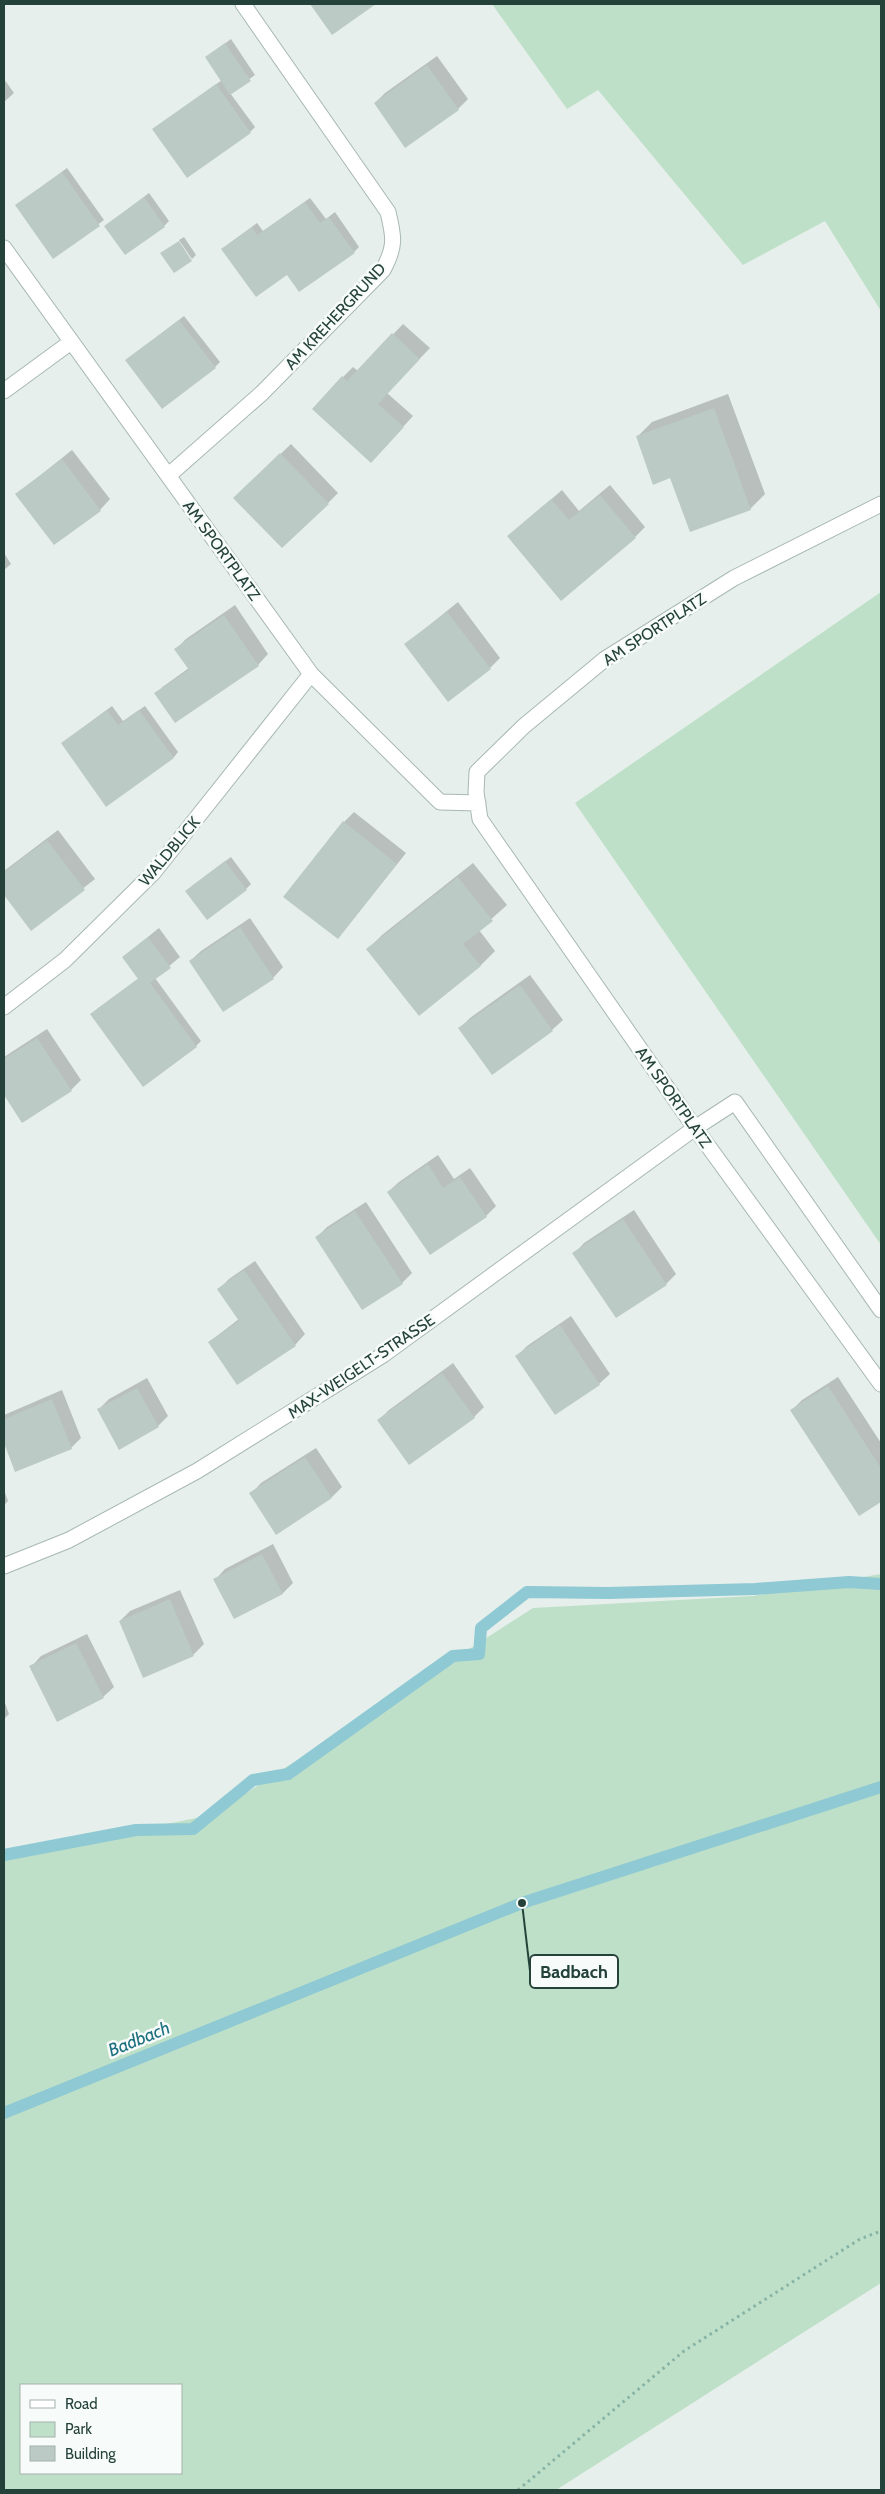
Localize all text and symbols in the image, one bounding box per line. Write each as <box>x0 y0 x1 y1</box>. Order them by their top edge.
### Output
street label: AM KREHERGRUND <box>281 259 390 374</box>
street label: AM SPORTPLATZ <box>179 497 264 604</box>
street label: AM SPORTPLATZ <box>599 589 709 670</box>
street label: WALDBLICK <box>135 813 204 890</box>
street label: AM SPORTPLATZ <box>632 1043 716 1152</box>
street label: MAX-WEIGELT-STRASSE <box>284 1310 438 1423</box>
callout: Badbach <box>530 1955 618 1988</box>
text: Badbach <box>540 1961 608 1983</box>
water label: Badbach <box>105 2017 173 2061</box>
legend <box>20 2384 182 2474</box>
text: Road <box>65 2395 98 2413</box>
text: Park <box>65 2420 92 2438</box>
text: Building <box>65 2445 116 2463</box>

